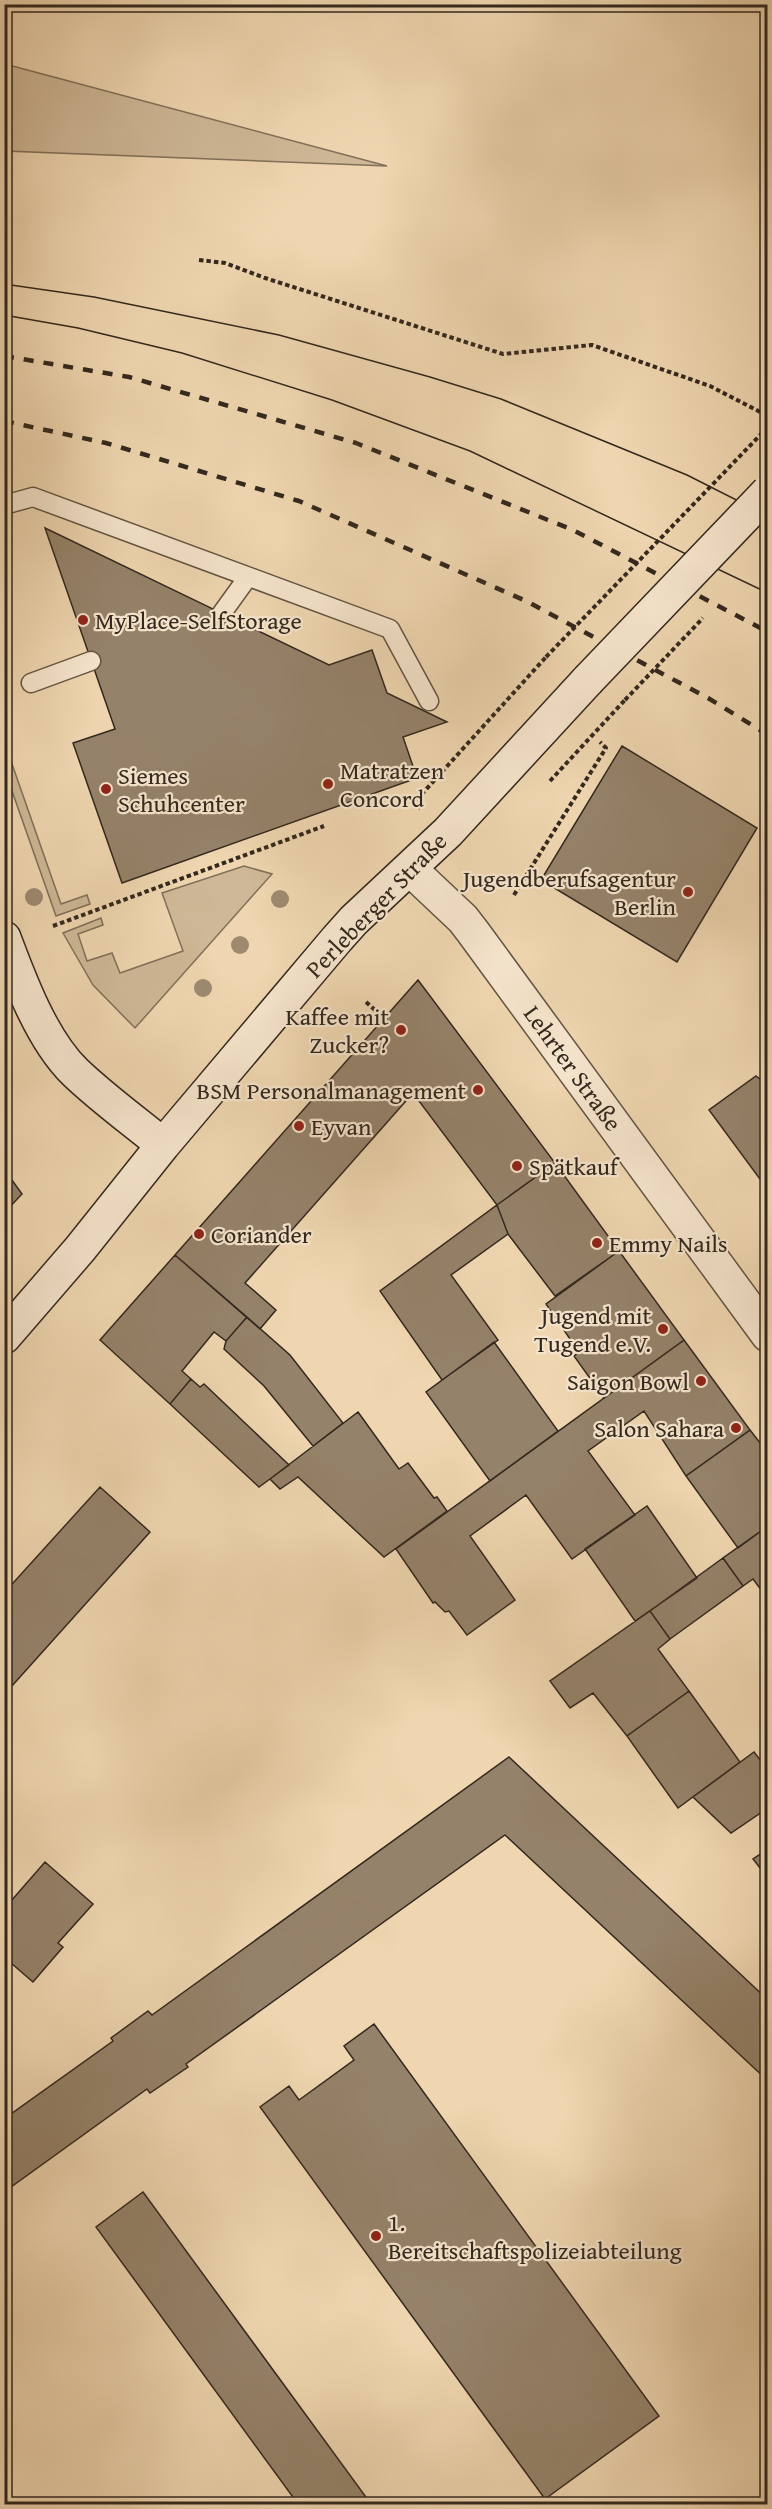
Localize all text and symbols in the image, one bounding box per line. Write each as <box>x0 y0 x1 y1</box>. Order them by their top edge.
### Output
place label: MyPlace-SelfStorage <box>95 603 302 638</box>
marker: MyPlace-SelfStorage <box>76 613 90 627</box>
place label: Matratzen Concord <box>340 753 445 816</box>
place label: Siemes Schuhcenter <box>118 758 245 821</box>
marker: Matratzen Concord <box>321 777 335 791</box>
marker: Siemes Schuhcenter <box>99 782 113 796</box>
street label: Perleberger Straße <box>297 824 455 986</box>
place label: Jugendberufsagentur Berlin <box>460 861 677 924</box>
marker: Jugendberufsagentur Berlin <box>681 885 695 899</box>
street label: Lehrter Straße <box>515 998 631 1138</box>
place label: Kaffee mit Zucker? <box>285 999 390 1062</box>
marker: Kaffee mit Zucker? <box>394 1023 408 1037</box>
place label: BSM Personalmanagement <box>197 1073 467 1108</box>
marker: BSM Personalmanagement <box>471 1083 485 1097</box>
place label: Eyvan <box>311 1109 372 1144</box>
marker: Eyvan <box>292 1119 306 1133</box>
place label: Spätkauf <box>529 1149 620 1184</box>
marker: Spätkauf <box>510 1159 524 1173</box>
place label: Coriander <box>211 1217 312 1252</box>
place label: Emmy Nails <box>609 1226 728 1261</box>
marker: Coriander <box>192 1227 206 1241</box>
marker: Emmy Nails <box>590 1236 604 1250</box>
place label: Jugend mit Tugend e.V. <box>534 1298 652 1361</box>
marker: Jugend mit Tugend e.V. <box>656 1322 670 1336</box>
place label: Saigon Bowl <box>567 1364 689 1399</box>
marker: Saigon Bowl <box>694 1374 708 1388</box>
place label: Salon Sahara <box>594 1411 725 1446</box>
marker: Salon Sahara <box>729 1421 743 1435</box>
place label: 1. Bereitschaftspolizeiabteilung <box>388 2205 682 2268</box>
marker: 1. Bereitschaftspolizeiabteilung <box>369 2229 383 2243</box>

